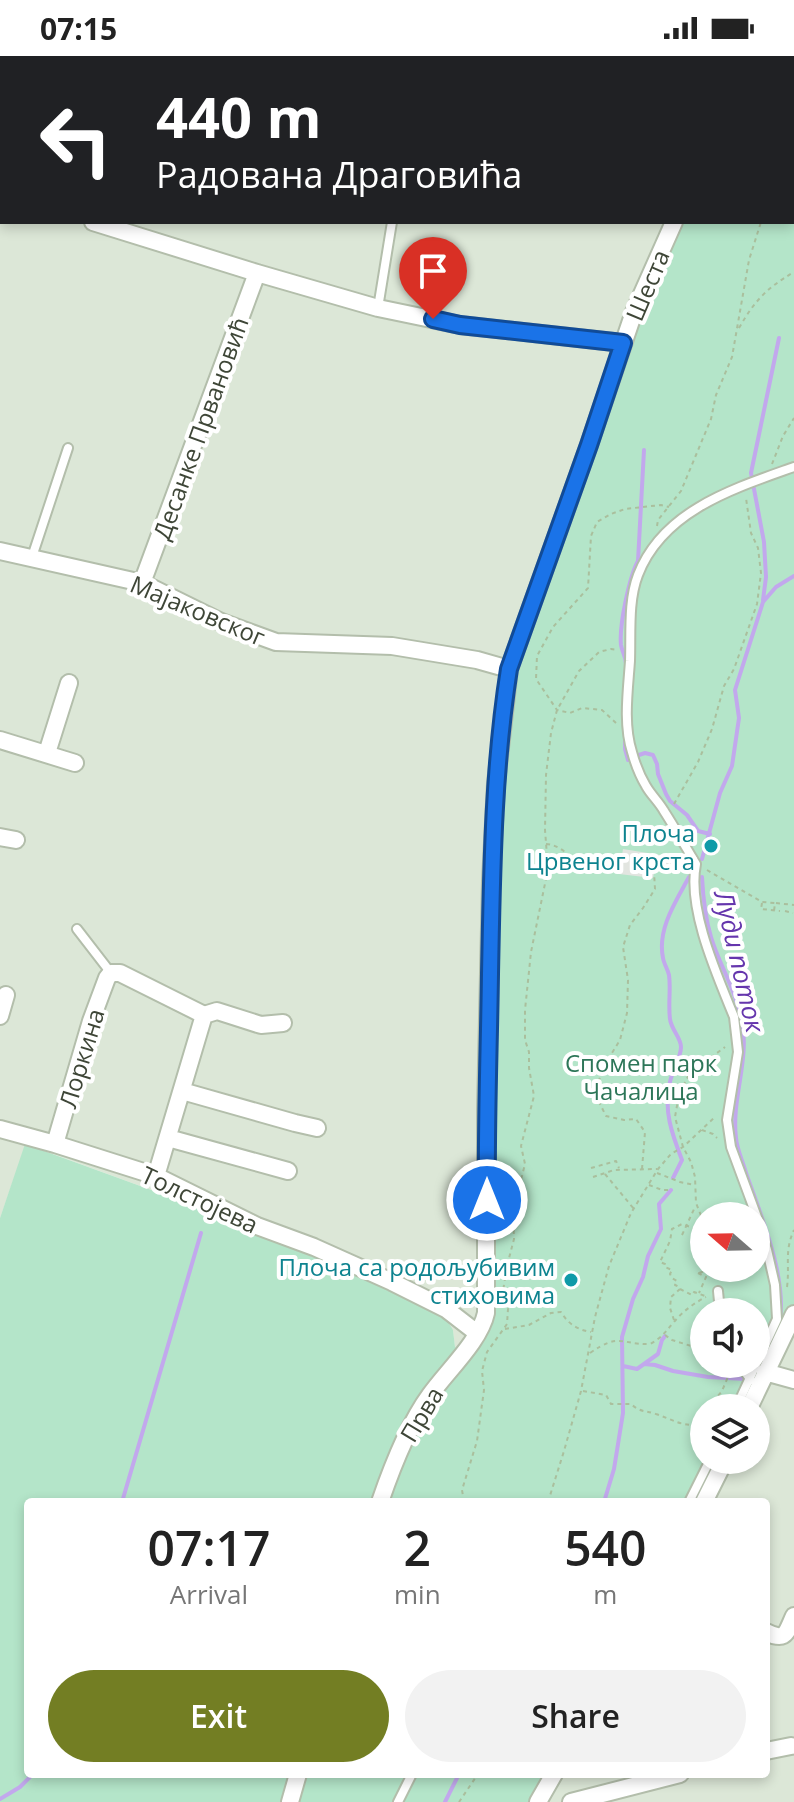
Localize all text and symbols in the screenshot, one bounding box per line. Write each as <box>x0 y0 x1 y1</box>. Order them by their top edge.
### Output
text: 07:15 <box>40 8 117 49</box>
text: 440 m <box>156 78 322 154</box>
icon: left <box>24 88 128 192</box>
text: Радована Драговића <box>156 150 522 199</box>
pin <box>399 237 467 319</box>
street label: Шеста <box>617 244 677 326</box>
icon: arrive <box>411 249 455 293</box>
street label: Десанке Првановић <box>144 312 256 544</box>
street label: Мајаковског <box>125 567 271 653</box>
place label: Плоча Црвеног крста <box>526 816 695 877</box>
marker: Плоча Црвеног крста <box>702 837 720 855</box>
water label: Луди поток <box>706 886 774 1037</box>
street label: Лоркина <box>50 1004 112 1112</box>
park label: Спомен парк Чачалица <box>565 1046 718 1107</box>
street label: Толстојева <box>136 1158 264 1240</box>
position arrow <box>445 1158 529 1242</box>
north arrow <box>690 1202 770 1282</box>
map controls <box>690 1202 770 1474</box>
place label: Плоча са родољубивим стиховима <box>278 1250 555 1311</box>
marker: Плоча са родољубивим стиховима <box>562 1271 580 1289</box>
button: sound <box>690 1298 770 1378</box>
street label: Прва <box>392 1380 450 1448</box>
button: layers <box>690 1394 770 1474</box>
text: 07:17 <box>148 1515 270 1580</box>
text: 2 <box>404 1515 431 1580</box>
text: 540 <box>564 1515 646 1580</box>
text: Arrival <box>170 1576 248 1612</box>
text: min <box>394 1576 441 1612</box>
text: m <box>593 1576 617 1612</box>
button: Exit <box>48 1670 389 1762</box>
button: Share <box>405 1670 746 1762</box>

